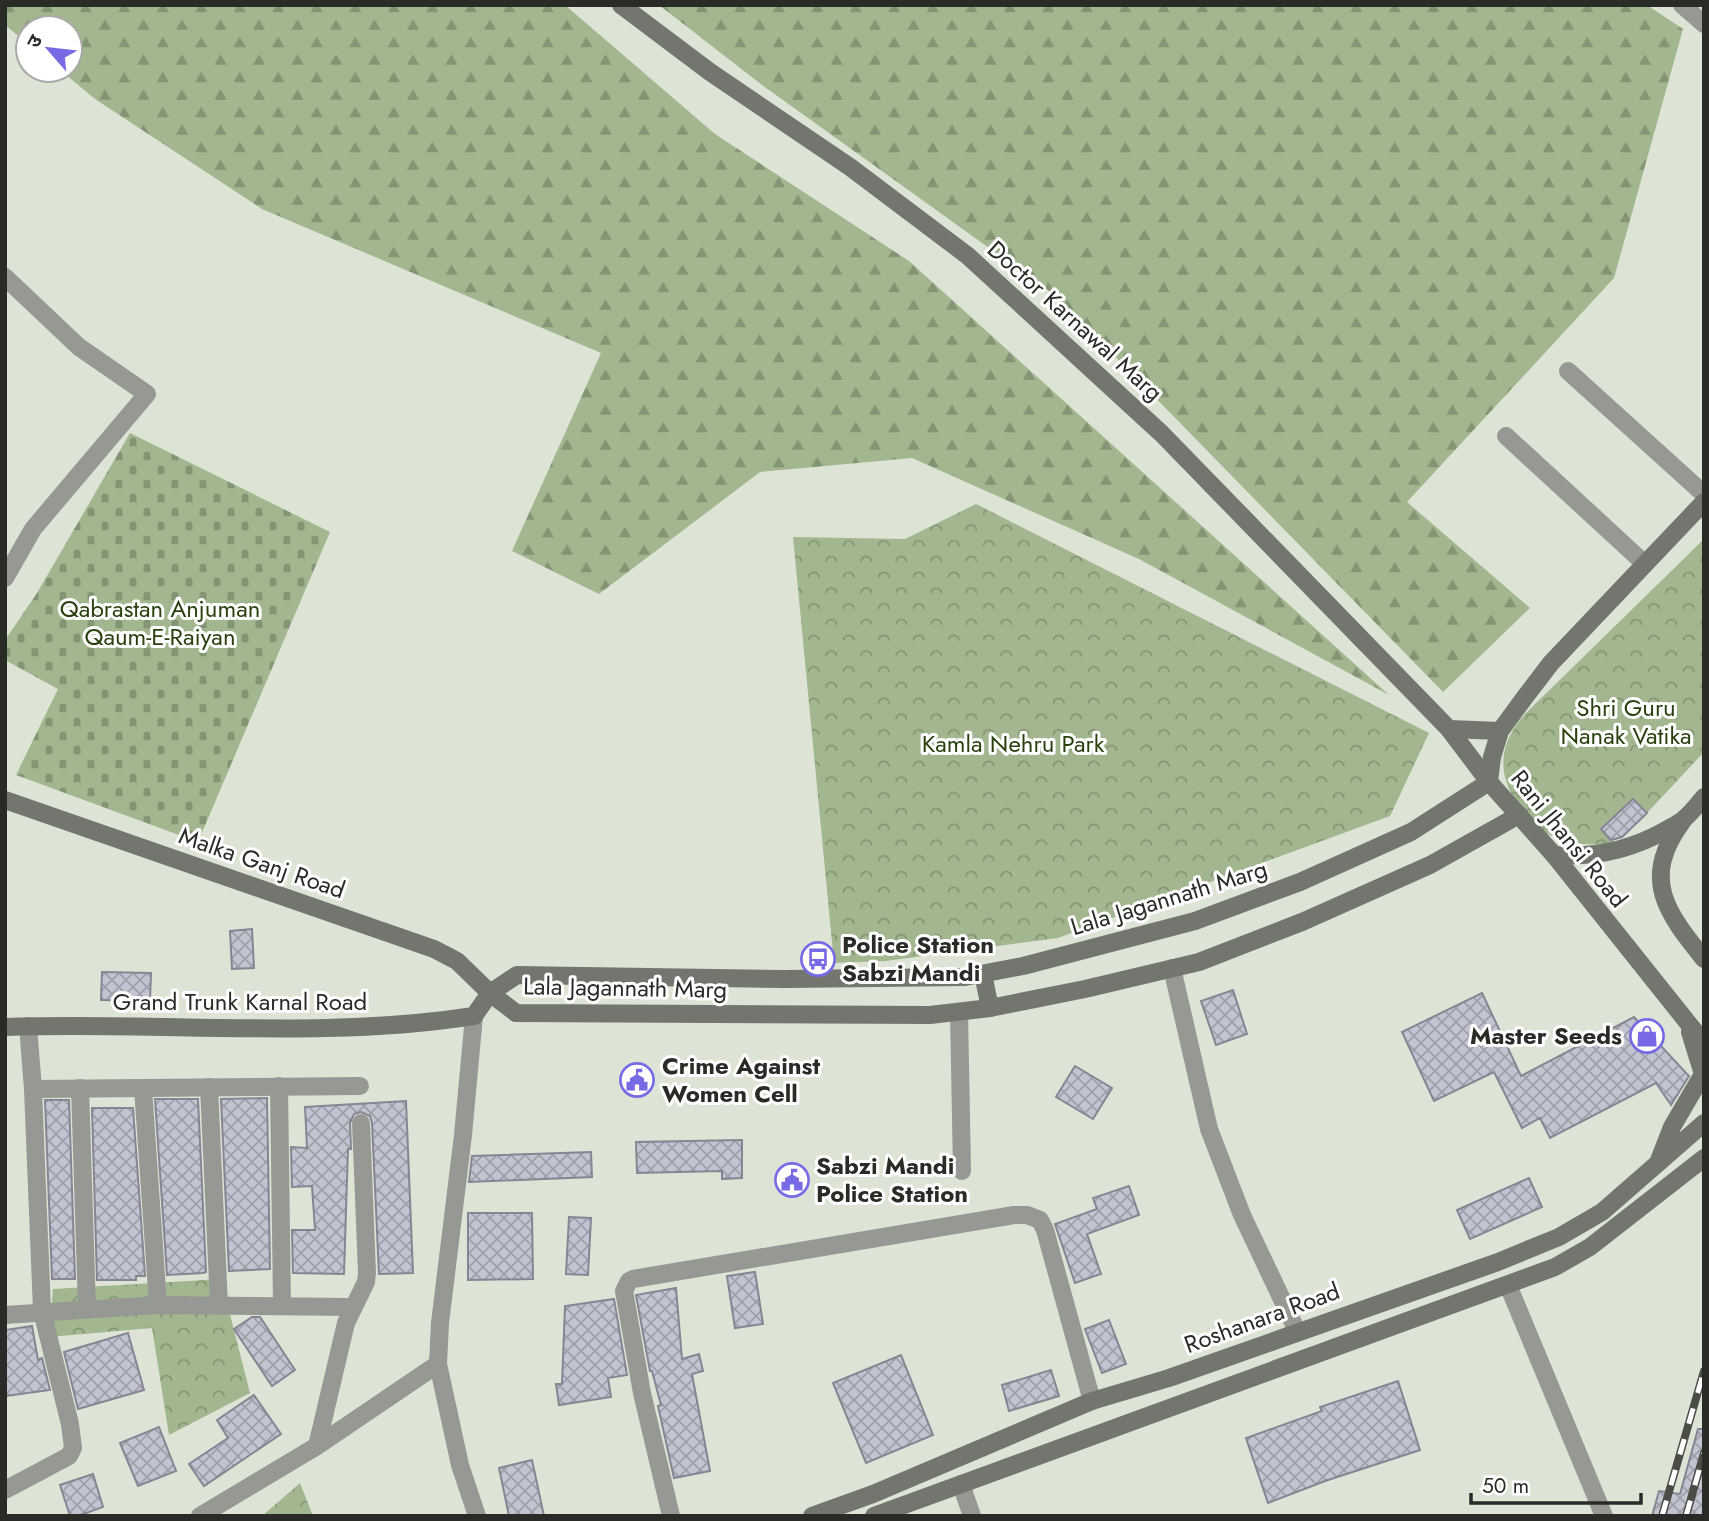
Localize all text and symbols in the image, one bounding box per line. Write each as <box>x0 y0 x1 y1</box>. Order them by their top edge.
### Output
north arrow <box>14 14 84 84</box>
text: उ <box>20 29 49 53</box>
street label: Doctor Karnawal Marg <box>980 232 1171 409</box>
park label: Qabrastan Anjuman Qaum-E-Raiyan <box>60 591 260 654</box>
park label: Shri Guru Nanak Vatika <box>1560 690 1692 753</box>
park label: Kamla Nehru Park <box>922 726 1105 761</box>
street label: Rani Jhansi Road <box>1503 762 1636 915</box>
street label: Malka Ganj Road <box>174 818 350 907</box>
street label: Lala Jagannath Marg <box>1066 851 1272 944</box>
place label: Police Station Sabzi Mandi <box>842 927 994 990</box>
bus stop icon: Police Station Sabzi Mandi <box>799 940 837 978</box>
street label: Lala Jagannath Marg <box>523 968 727 1007</box>
street label: Grand Trunk Karnal Road <box>113 984 367 1019</box>
shop icon: Master Seeds <box>1628 1017 1666 1055</box>
place label: Master Seeds <box>1470 1018 1622 1053</box>
place label: Crime Against Women Cell <box>662 1048 821 1111</box>
public building icon: Crime Against Women Cell <box>618 1061 656 1099</box>
place label: Sabzi Mandi Police Station <box>816 1148 968 1211</box>
public building icon: Sabzi Mandi Police Station <box>773 1161 811 1199</box>
street label: Roshanara Road <box>1179 1273 1345 1362</box>
scale bar <box>1471 1462 1641 1506</box>
text: 50 m <box>1482 1471 1529 1501</box>

